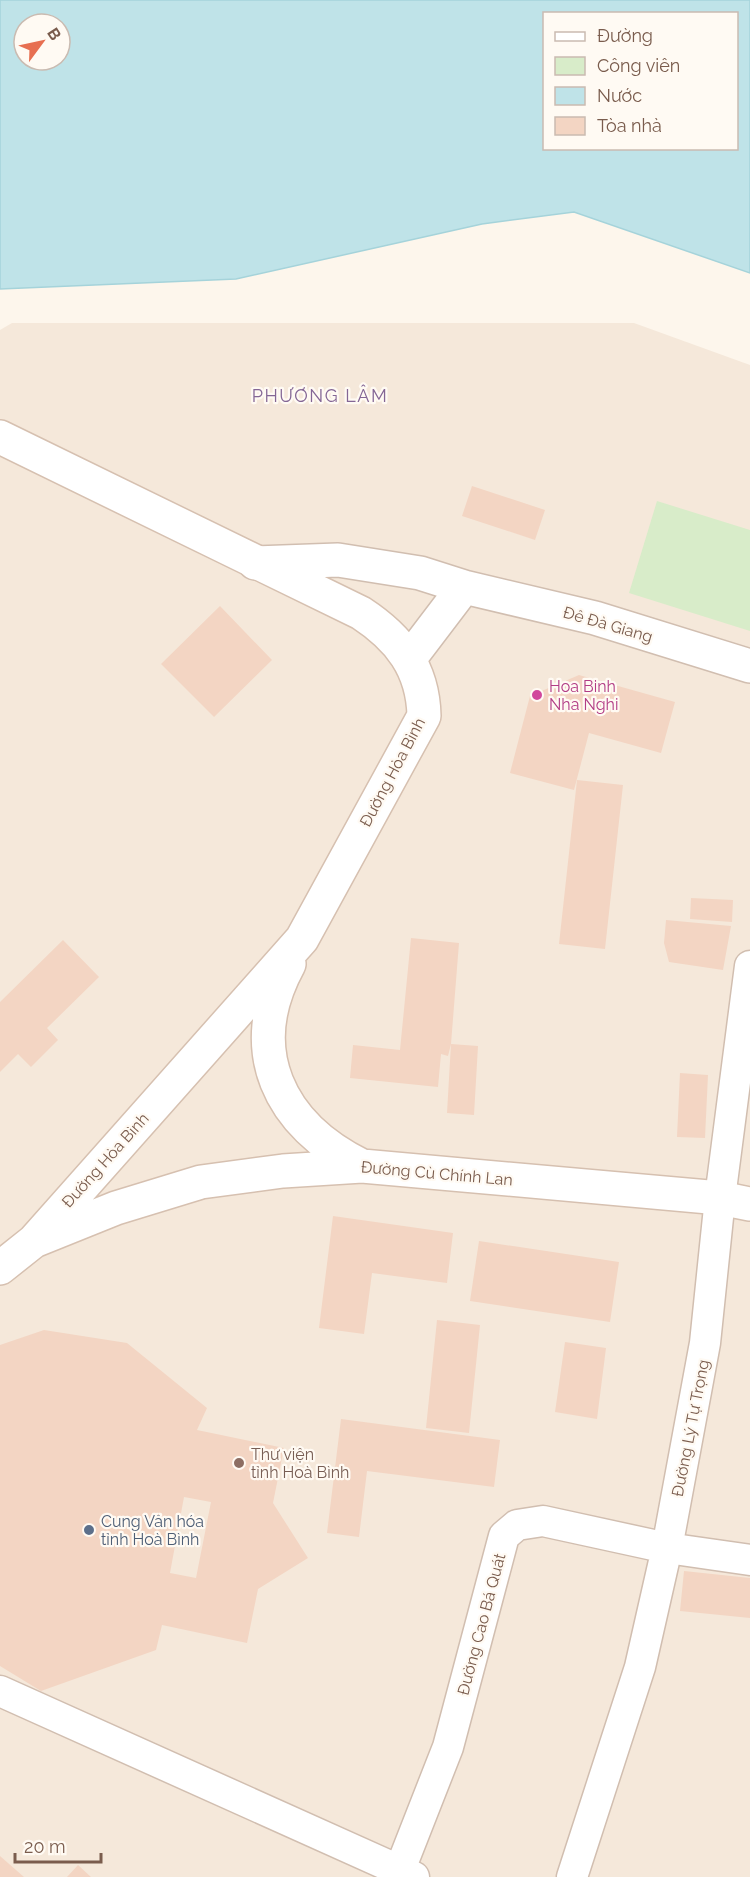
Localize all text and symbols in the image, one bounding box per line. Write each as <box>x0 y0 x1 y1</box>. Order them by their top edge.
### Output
north arrow <box>12 12 72 72</box>
legend <box>543 12 738 150</box>
text: B <box>43 24 65 44</box>
text: Đường <box>597 25 653 46</box>
text: Công viên <box>597 55 680 76</box>
text: Nước <box>597 85 642 106</box>
text: Tòa nhà <box>597 115 662 136</box>
district label: PHƯƠNG LÂM <box>252 384 388 406</box>
street label: Đê Đà Giang <box>561 603 655 646</box>
place label: Hoa Binh Nha Nghi <box>549 677 618 714</box>
marker: Hoa Binh Nha Nghi <box>530 688 544 702</box>
street label: Đường Hòa Bình <box>356 715 429 830</box>
street label: Đường Hòa Bình <box>58 1109 153 1212</box>
street label: Đường Cù Chính Lan <box>360 1157 514 1190</box>
street label: Đường Lý Tự Trọng <box>668 1358 713 1498</box>
place label: Thư viện tỉnh Hoà Bình <box>251 1445 349 1482</box>
marker: Thư viện tỉnh Hoà Bình <box>232 1456 246 1470</box>
place label: Cung Văn hóa tỉnh Hoà Bình <box>101 1512 204 1549</box>
marker: Cung Văn hóa tỉnh Hoà Bình <box>82 1523 96 1537</box>
street label: Đường Cao Bá Quát <box>453 1550 510 1697</box>
scale bar <box>15 1826 100 1864</box>
text: 20 m <box>24 1836 66 1857</box>

